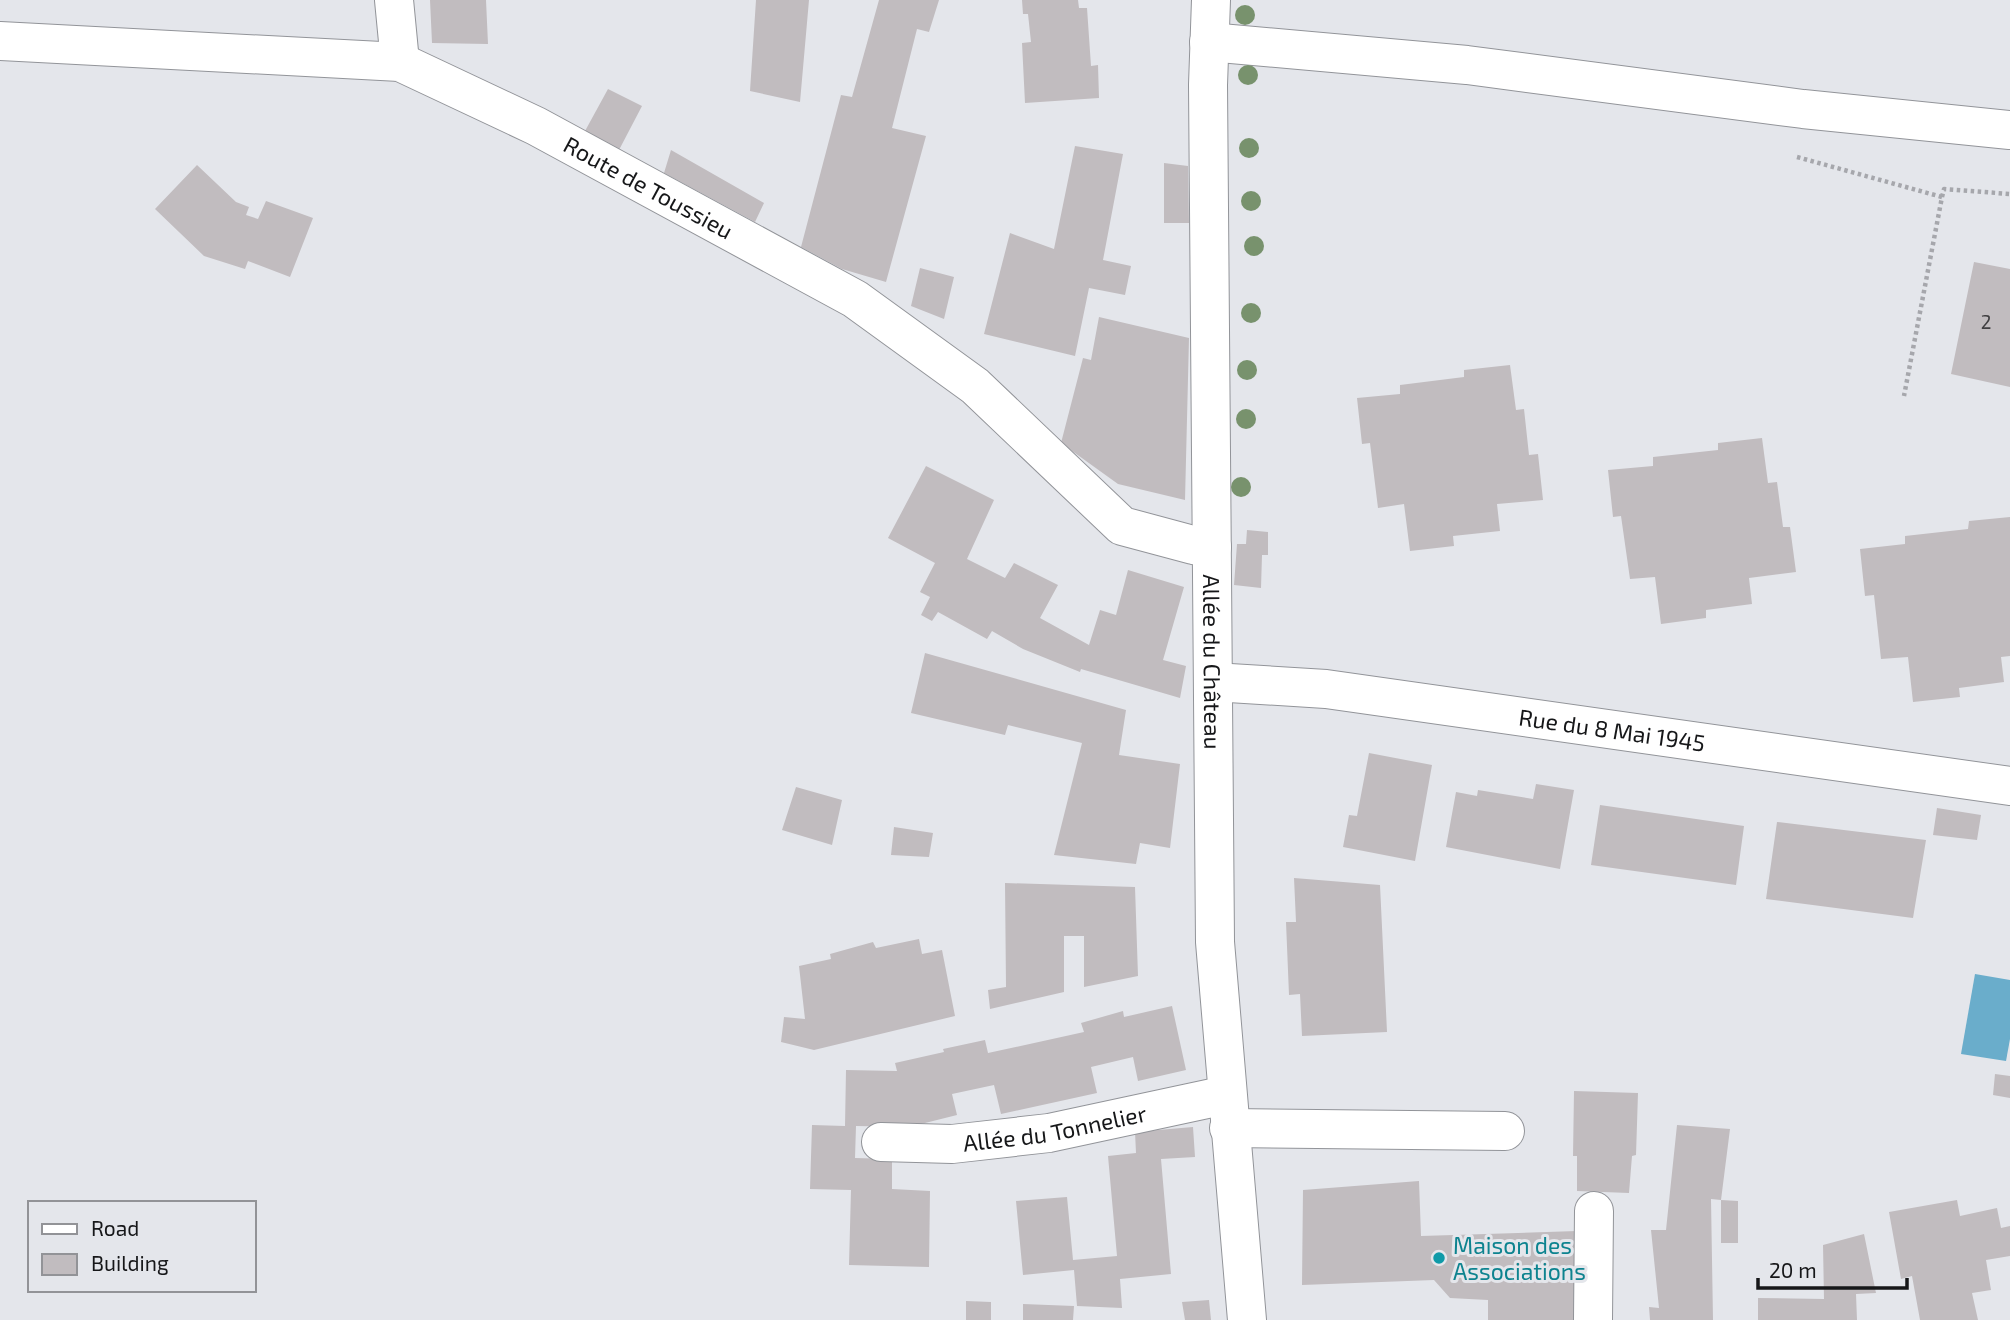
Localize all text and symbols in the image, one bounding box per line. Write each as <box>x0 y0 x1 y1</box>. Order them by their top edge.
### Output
street label: Route de Toussieu <box>559 130 738 244</box>
house number: 2 <box>1981 310 1991 333</box>
street label: Allée du Château <box>1198 574 1227 750</box>
street label: Rue du 8 Mai 1945 <box>1517 702 1707 757</box>
street label: Allée du Tonnelier <box>961 1098 1149 1157</box>
legend <box>28 1201 256 1292</box>
text: Road <box>91 1215 139 1240</box>
place label: Maison des Associations <box>1453 1231 1586 1285</box>
scale bar <box>1758 1246 1907 1290</box>
text: Building <box>91 1250 169 1275</box>
marker: Maison des Associations <box>1431 1250 1447 1266</box>
text: 20 m <box>1769 1257 1817 1282</box>

